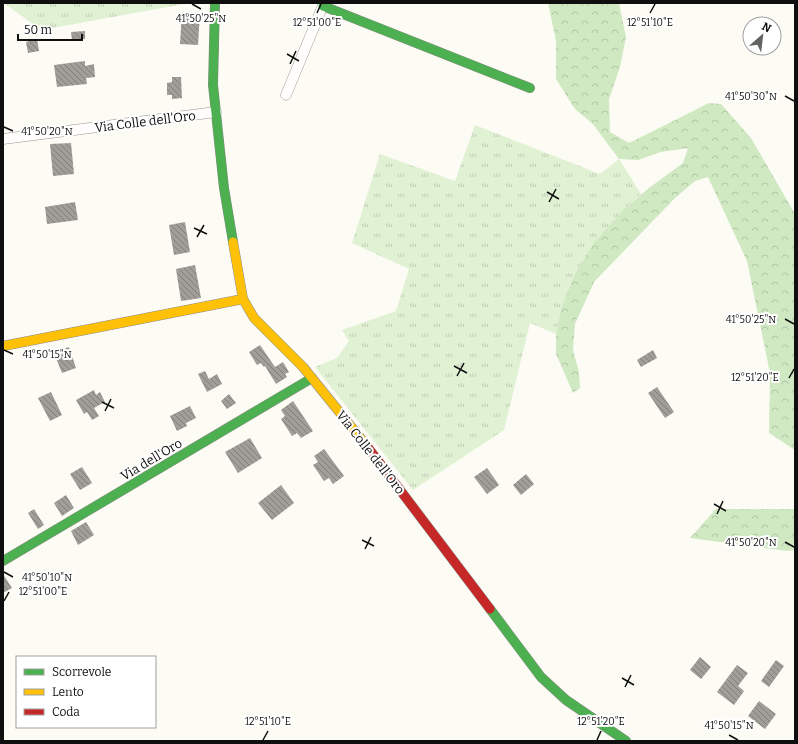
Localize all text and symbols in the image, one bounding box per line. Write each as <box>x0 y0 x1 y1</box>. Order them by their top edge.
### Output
text: 41°50'25"N <box>176 13 226 25</box>
scale bar <box>18 16 82 42</box>
north arrow <box>742 16 782 56</box>
text: 12°51'00"E <box>293 17 341 29</box>
text: 12°51'10"E <box>627 17 673 29</box>
text: N <box>760 20 774 36</box>
text: 50 m <box>24 23 53 37</box>
text: 41°50'30"N <box>725 91 777 103</box>
street label: Via Colle dell'Oro <box>94 108 196 135</box>
text: 41°50'20"N <box>21 126 73 138</box>
text: 41°50'25"N <box>726 314 776 326</box>
text: 41°50'15"N <box>22 349 72 361</box>
text: 12°51'20"E <box>731 372 779 384</box>
street label: Via Colle dell'Oro <box>333 408 408 497</box>
street label: Via dell'Oro <box>118 435 185 484</box>
text: 41°50'20"N <box>725 537 777 549</box>
text: 41°50'10"N <box>22 572 72 584</box>
text: 12°51'00"E <box>19 586 67 598</box>
legend <box>16 656 156 728</box>
text: Scorrevole <box>52 665 111 679</box>
text: Lento <box>52 685 84 699</box>
text: Coda <box>52 705 80 719</box>
text: 12°51'10"E <box>245 716 291 728</box>
text: 12°51'20"E <box>577 716 625 728</box>
text: 41°50'15"N <box>704 720 754 732</box>

